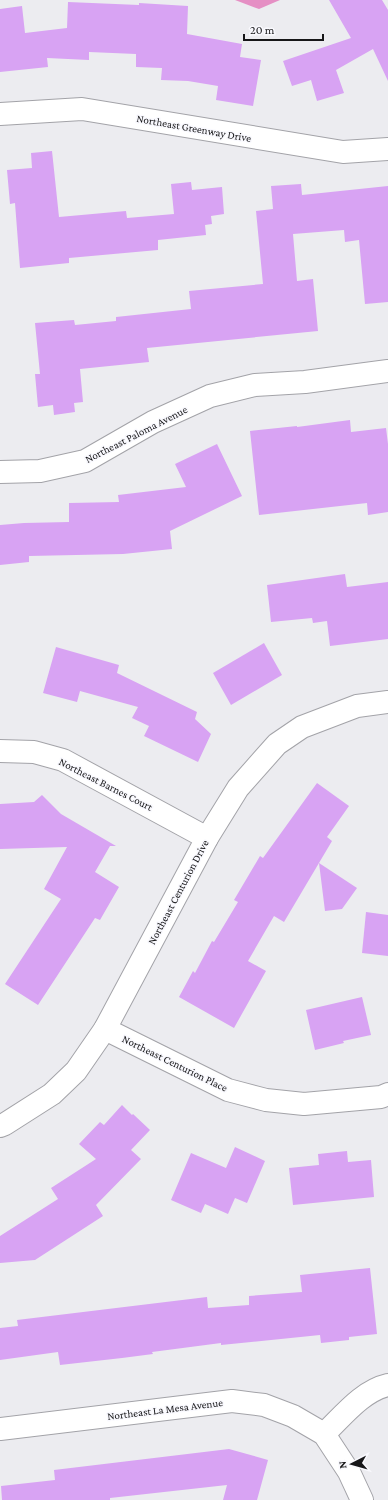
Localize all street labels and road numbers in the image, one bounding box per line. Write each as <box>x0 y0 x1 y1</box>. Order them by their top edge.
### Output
street label: Northeast Greenway Drive <box>136 112 252 145</box>
street label: Northeast Paloma Avenue <box>83 403 189 465</box>
street label: Northeast Barnes Court <box>57 755 155 813</box>
street label: Northeast Centurion Drive <box>145 837 211 946</box>
street label: Northeast Centurion Place <box>120 1032 230 1094</box>
street label: Northeast La Mesa Avenue <box>106 1396 224 1422</box>

